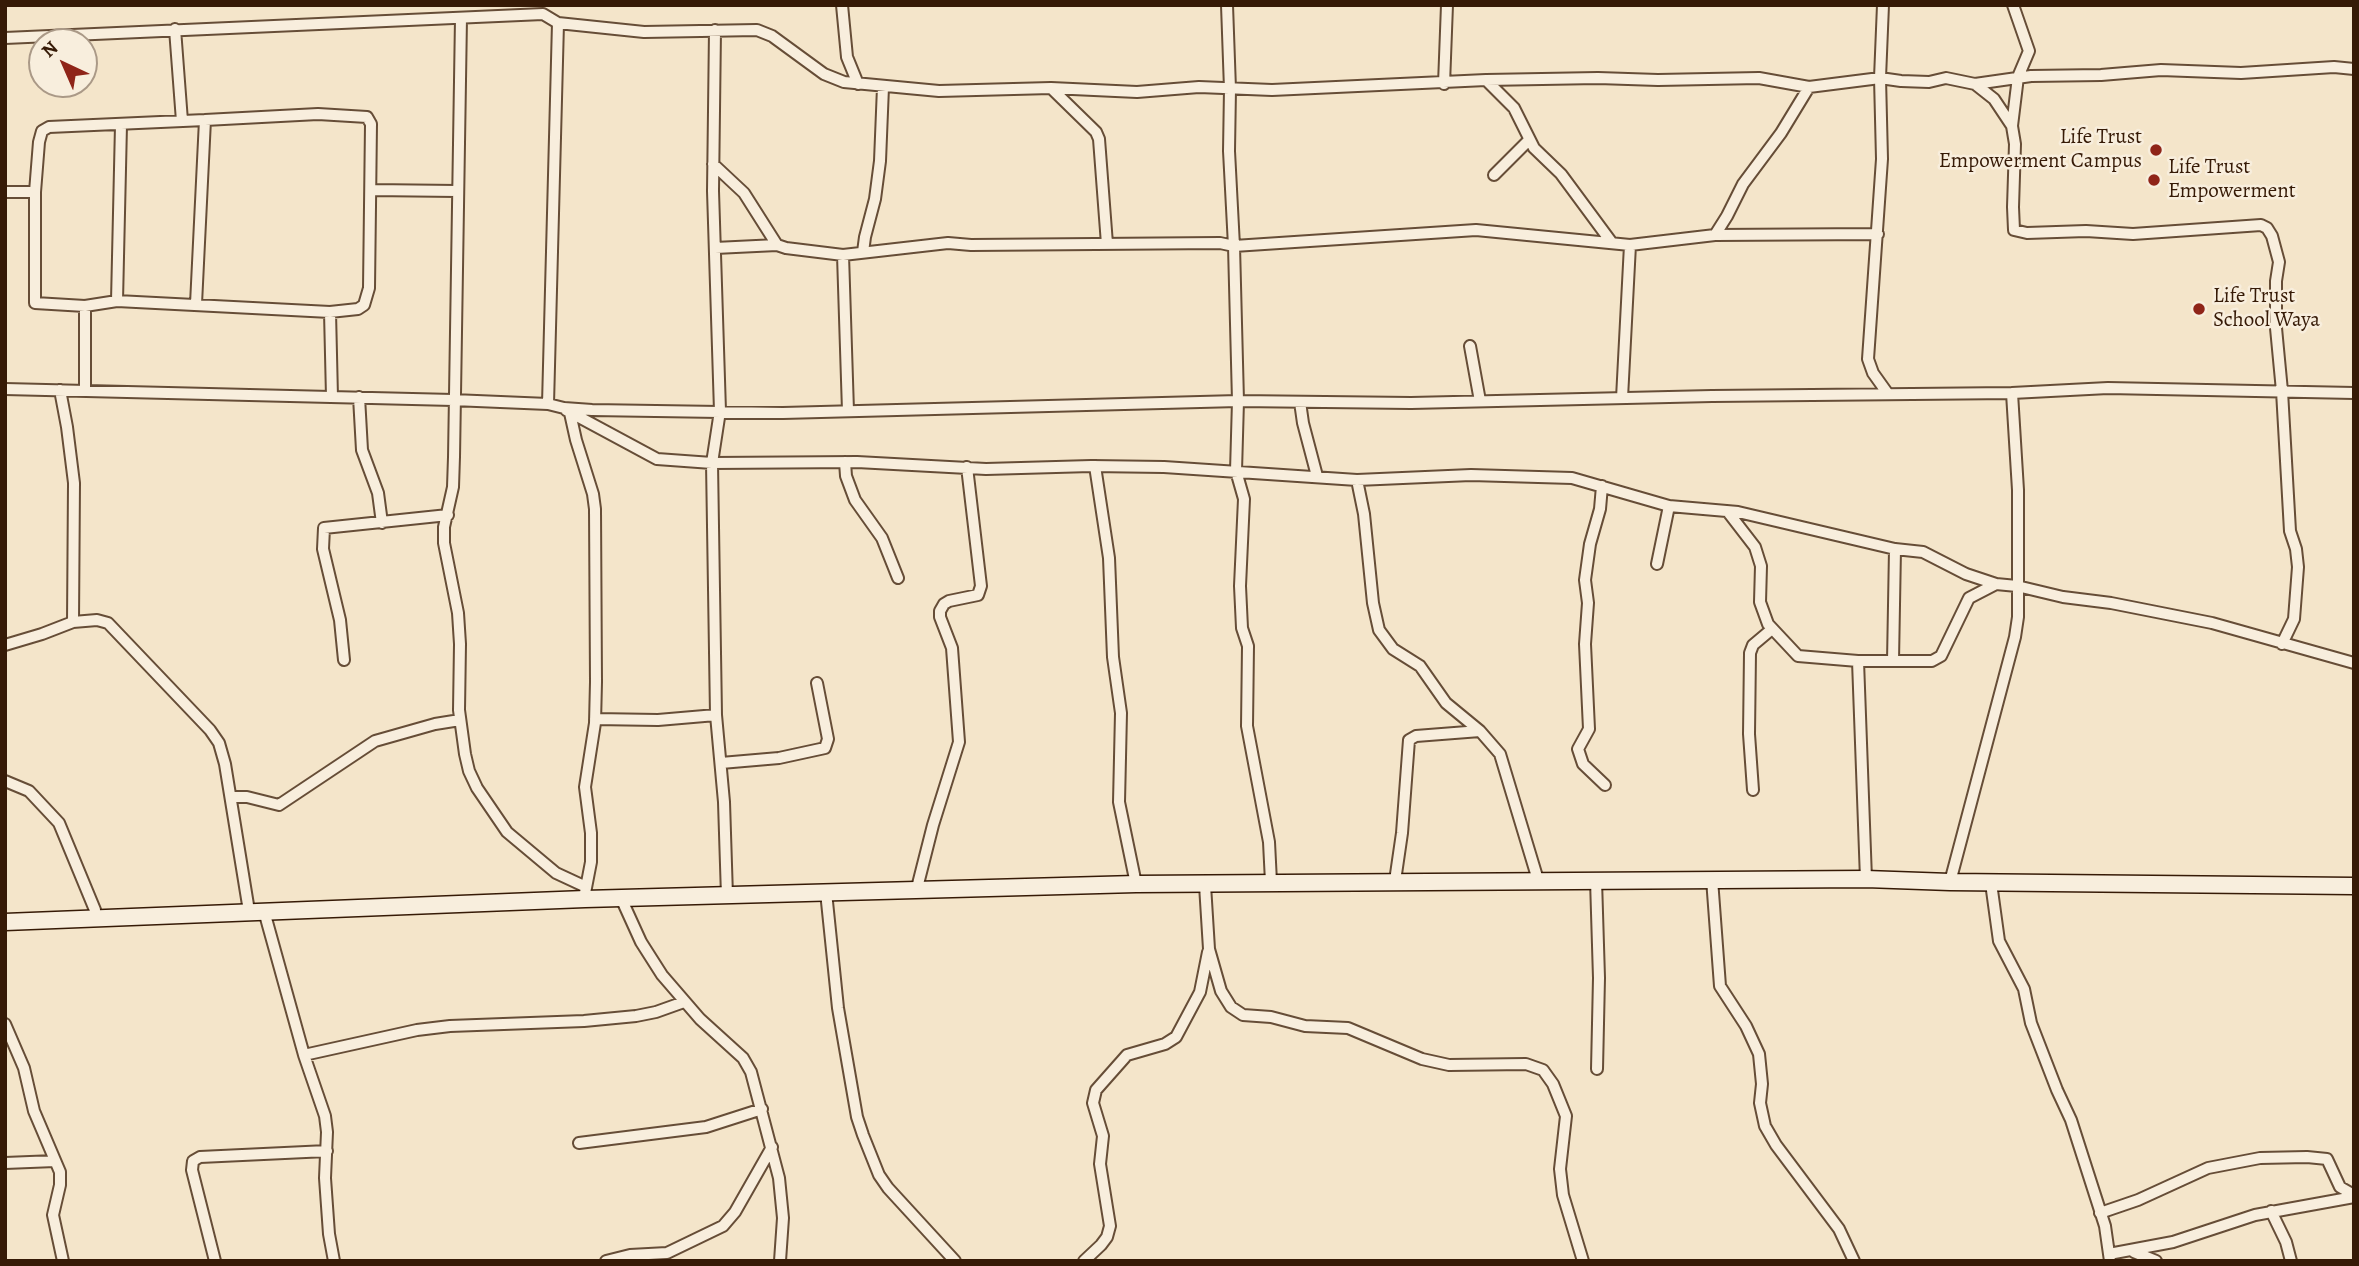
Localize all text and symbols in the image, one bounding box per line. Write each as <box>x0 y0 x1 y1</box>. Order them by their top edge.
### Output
north arrow <box>28 28 98 98</box>
text: N <box>36 35 64 63</box>
place label: Life Trust Empowerment Campus <box>1939 125 2142 175</box>
marker: Life Trust Empowerment Campus <box>2148 142 2164 158</box>
place label: Life Trust Empowerment <box>2168 155 2296 205</box>
marker: Life Trust Empowerment <box>2146 172 2162 188</box>
place label: Life Trust School Waya <box>2213 284 2320 334</box>
marker: Life Trust School Waya <box>2191 301 2207 317</box>

